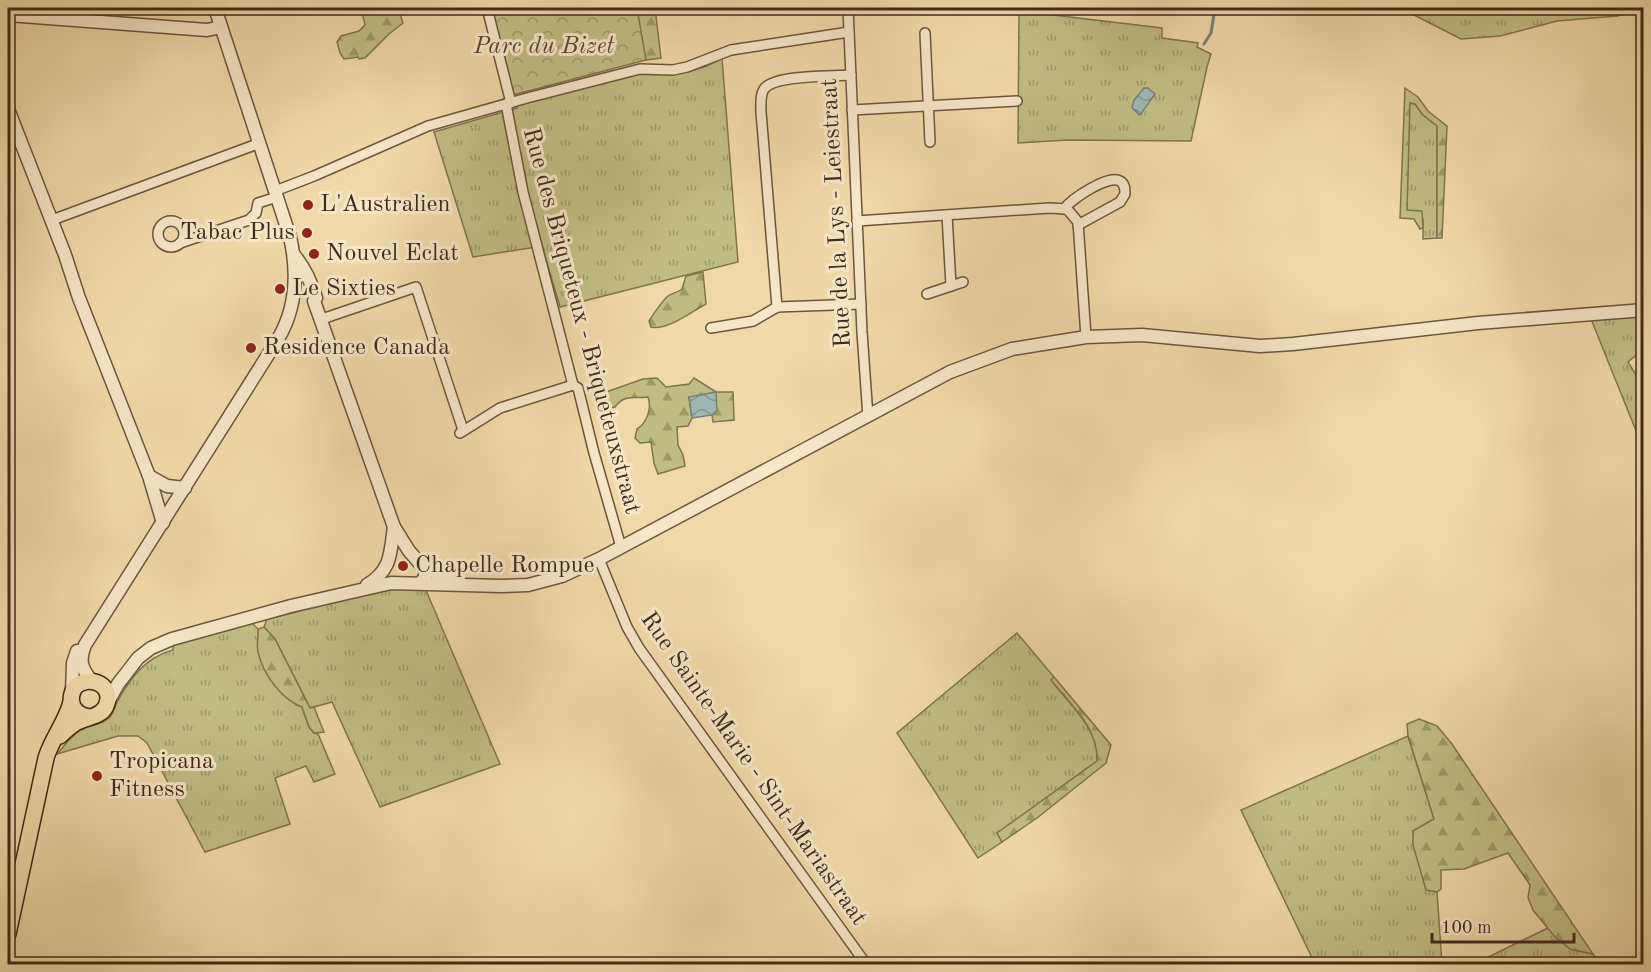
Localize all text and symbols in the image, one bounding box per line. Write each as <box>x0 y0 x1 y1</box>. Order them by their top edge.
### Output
park label: Parc du Bizet <box>473 35 615 59</box>
street label: Rue de la Lys - Leiestraat <box>818 78 856 348</box>
street label: Rue des Briqueteux - Briqueteuxstraat <box>518 125 644 517</box>
place label: L'Australien <box>320 193 451 217</box>
marker: L'Australien <box>301 198 315 212</box>
place label: Tabac Plus <box>180 221 295 245</box>
marker: Tabac Plus <box>300 226 314 240</box>
place label: Nouvel Eclat <box>326 242 459 266</box>
marker: Nouvel Eclat <box>307 247 321 261</box>
place label: Le Sixties <box>292 277 396 301</box>
marker: Le Sixties <box>273 282 287 296</box>
place label: Residence Canada <box>263 336 450 360</box>
marker: Residence Canada <box>244 341 258 355</box>
place label: Chapelle Rompue <box>415 554 595 578</box>
marker: Chapelle Rompue <box>396 559 410 573</box>
street label: Rue Sainte-Marie - Sint-Mariastraat <box>635 608 871 930</box>
place label: Tropicana Fitness <box>109 750 214 802</box>
marker: Tropicana Fitness <box>90 769 104 783</box>
scale bar <box>1432 906 1574 944</box>
text: 100 m <box>1441 919 1492 937</box>

